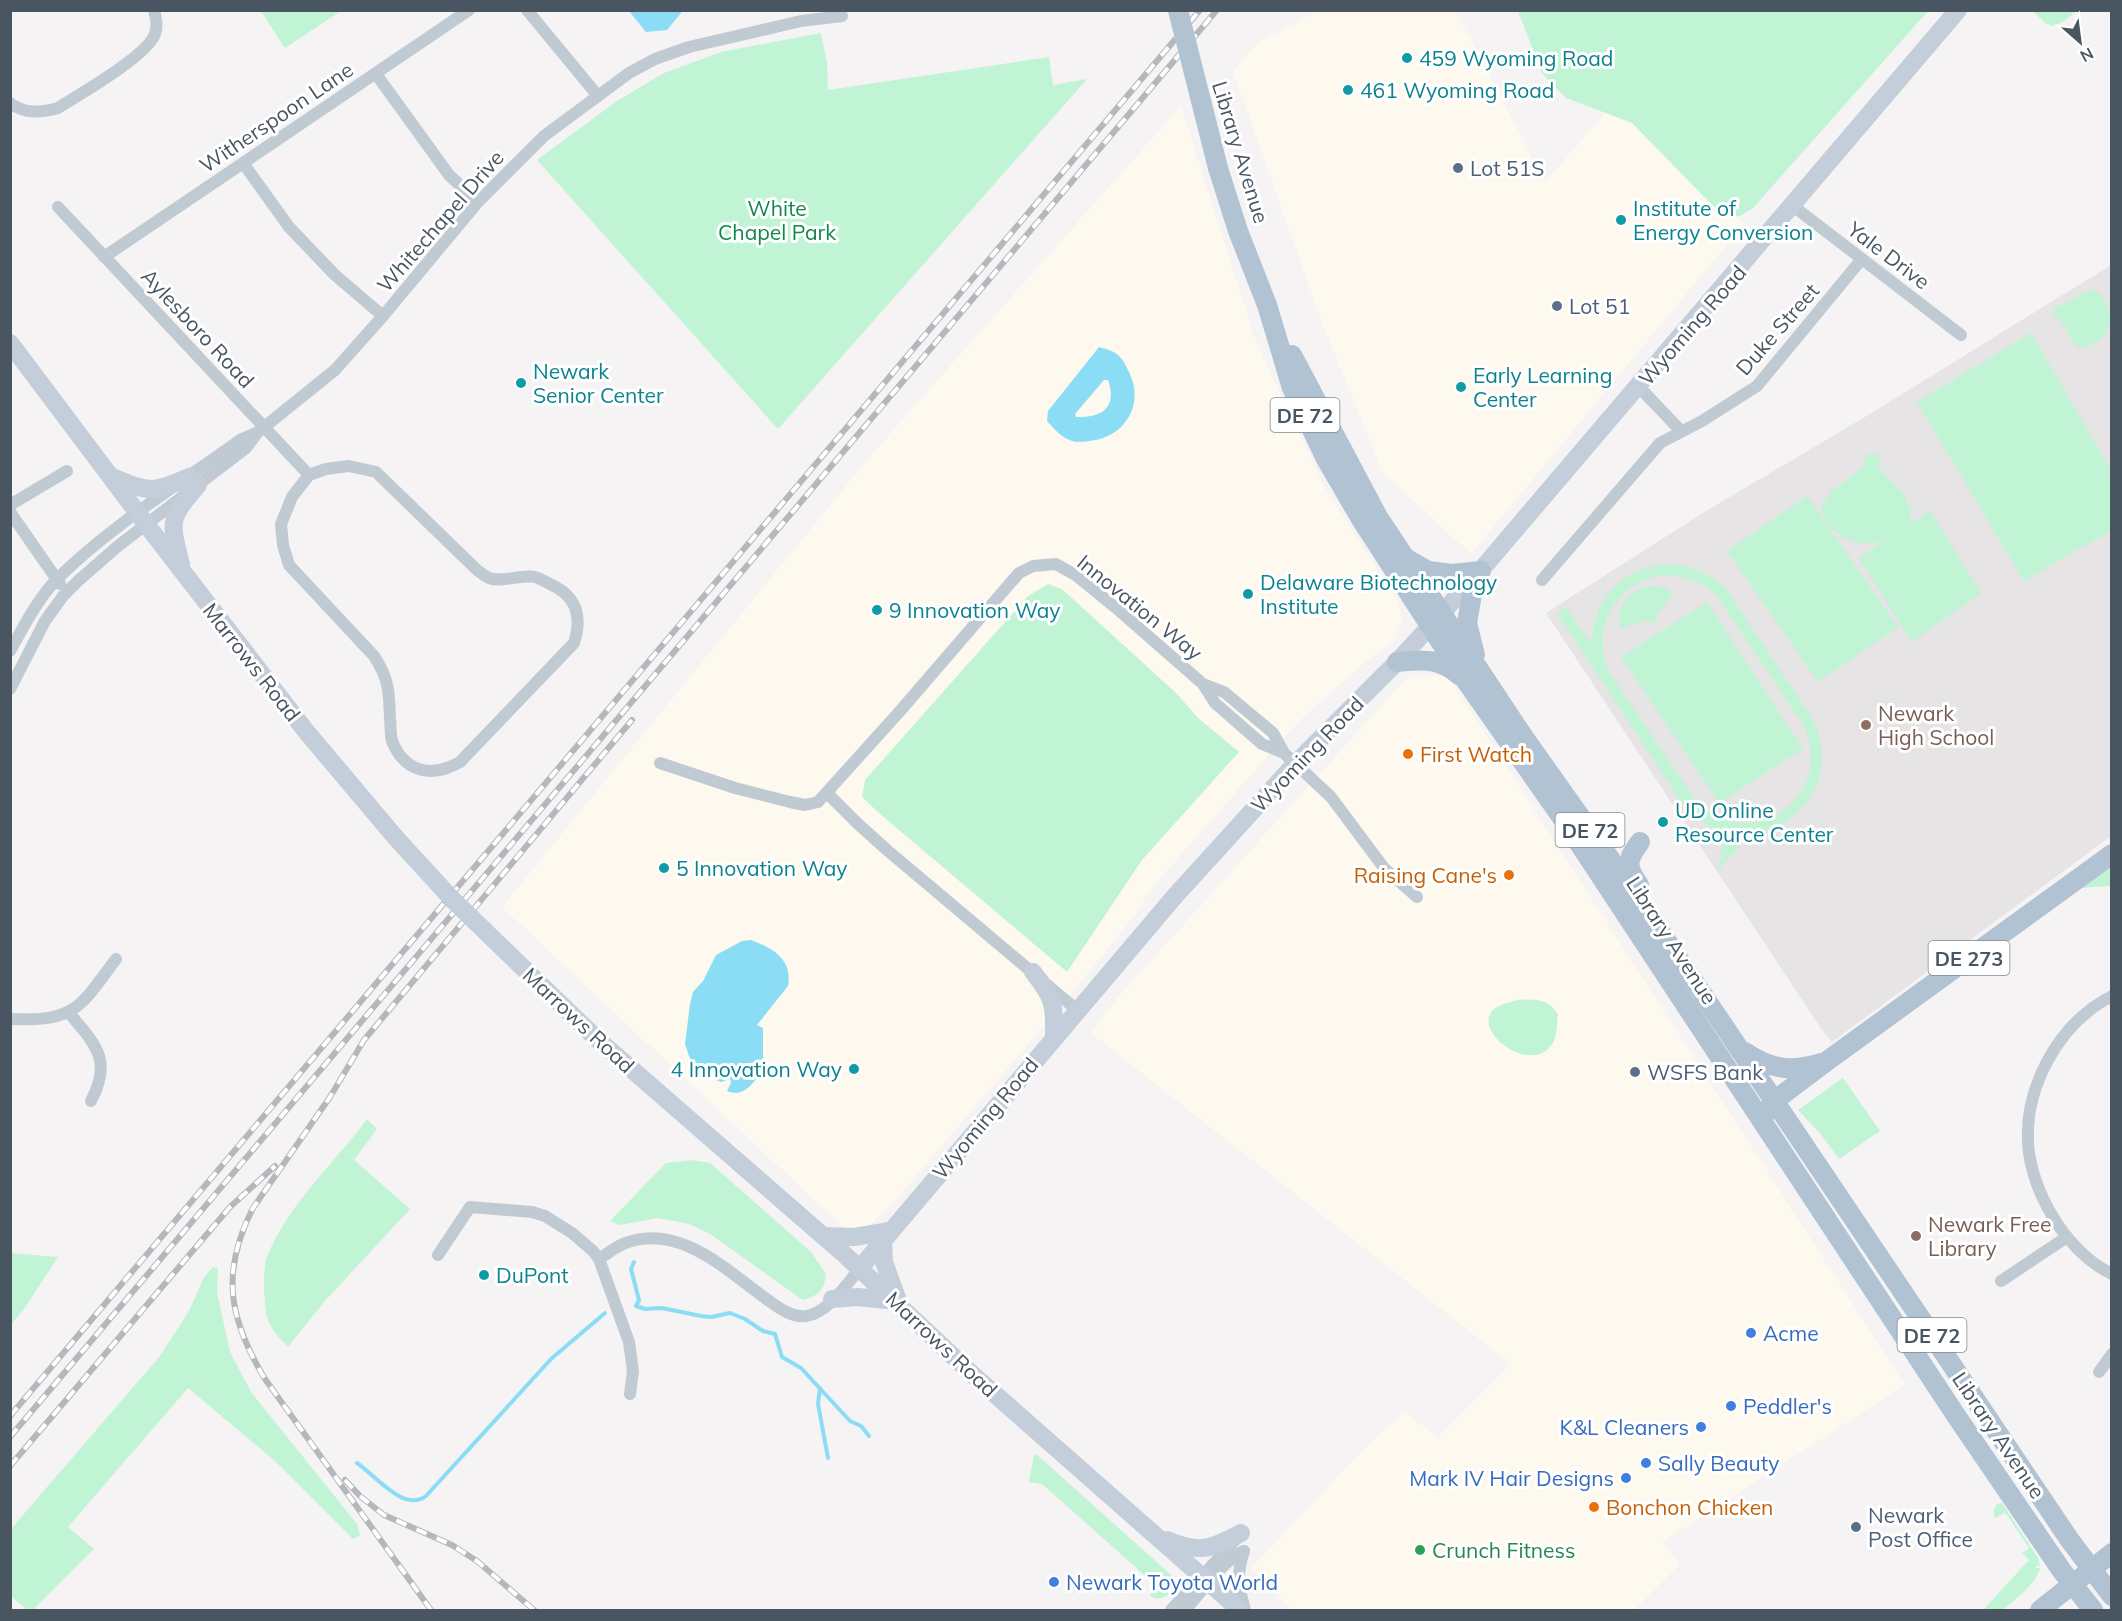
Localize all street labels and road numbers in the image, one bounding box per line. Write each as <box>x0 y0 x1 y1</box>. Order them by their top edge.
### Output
street label: Witherspoon Lane <box>194 56 358 178</box>
street label: Library Avenue <box>1207 78 1275 226</box>
street label: Whitechapel Drive <box>371 145 509 297</box>
street label: Yale Drive <box>1842 215 1935 294</box>
street label: Wyoming Road <box>1633 259 1751 391</box>
street label: Aylesboro Road <box>136 263 260 393</box>
street label: Duke Street <box>1730 278 1824 380</box>
road number: DE 72 <box>1270 398 1340 432</box>
street label: Innovation Way <box>1072 549 1208 665</box>
street label: Marrows Road <box>198 598 306 726</box>
street label: Wyoming Road <box>1245 691 1369 817</box>
road number: DE 72 <box>1556 813 1624 847</box>
street label: Library Avenue <box>1621 871 1723 1009</box>
road number: DE 273 <box>1928 941 2010 975</box>
street label: Marrows Road <box>518 962 640 1078</box>
street label: Wyoming Road <box>926 1052 1044 1184</box>
street label: Marrows Road <box>881 1286 1003 1402</box>
road number: DE 72 <box>1898 1318 1966 1352</box>
street label: Library Avenue <box>1947 1367 2051 1503</box>

